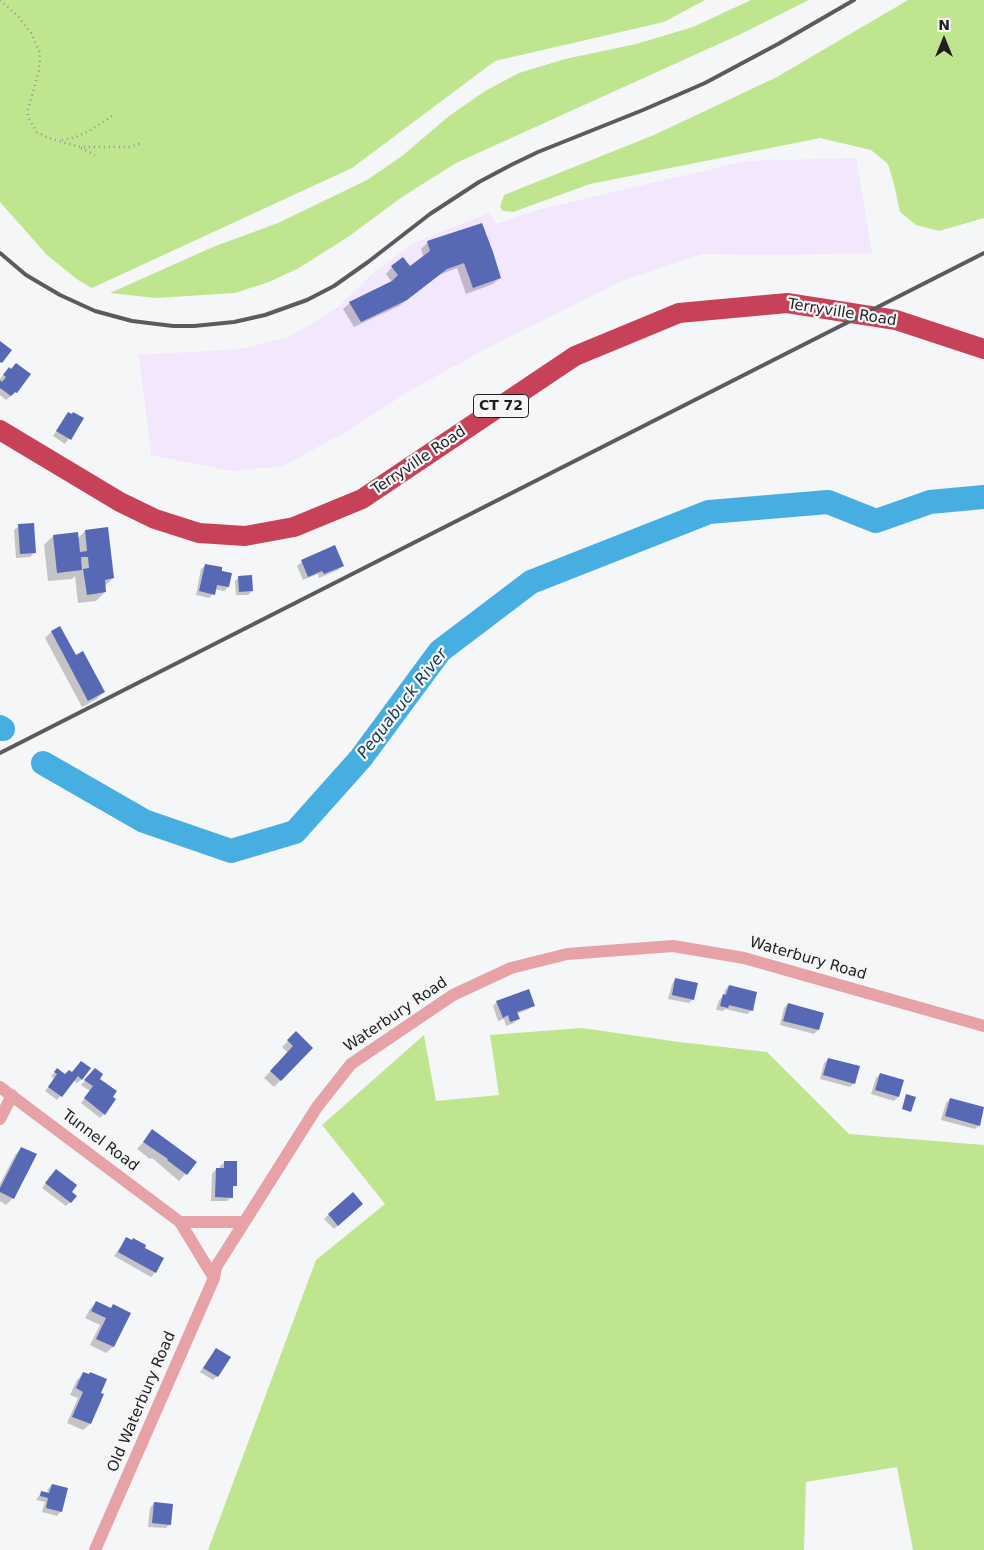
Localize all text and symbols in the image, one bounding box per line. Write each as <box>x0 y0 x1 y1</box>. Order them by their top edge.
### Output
north arrow <box>919 15 969 65</box>
text: N <box>938 17 950 33</box>
street label: Terryville Road <box>786 296 898 330</box>
road number: CT 72 <box>474 394 528 418</box>
street label: Terryville Road <box>368 423 470 499</box>
water label: Pequabuck River <box>354 645 452 763</box>
street label: Waterbury Road <box>747 934 869 984</box>
street label: Waterbury Road <box>341 974 451 1056</box>
street label: Tunnel Road <box>58 1106 142 1176</box>
street label: Old Waterbury Road <box>104 1329 180 1475</box>

